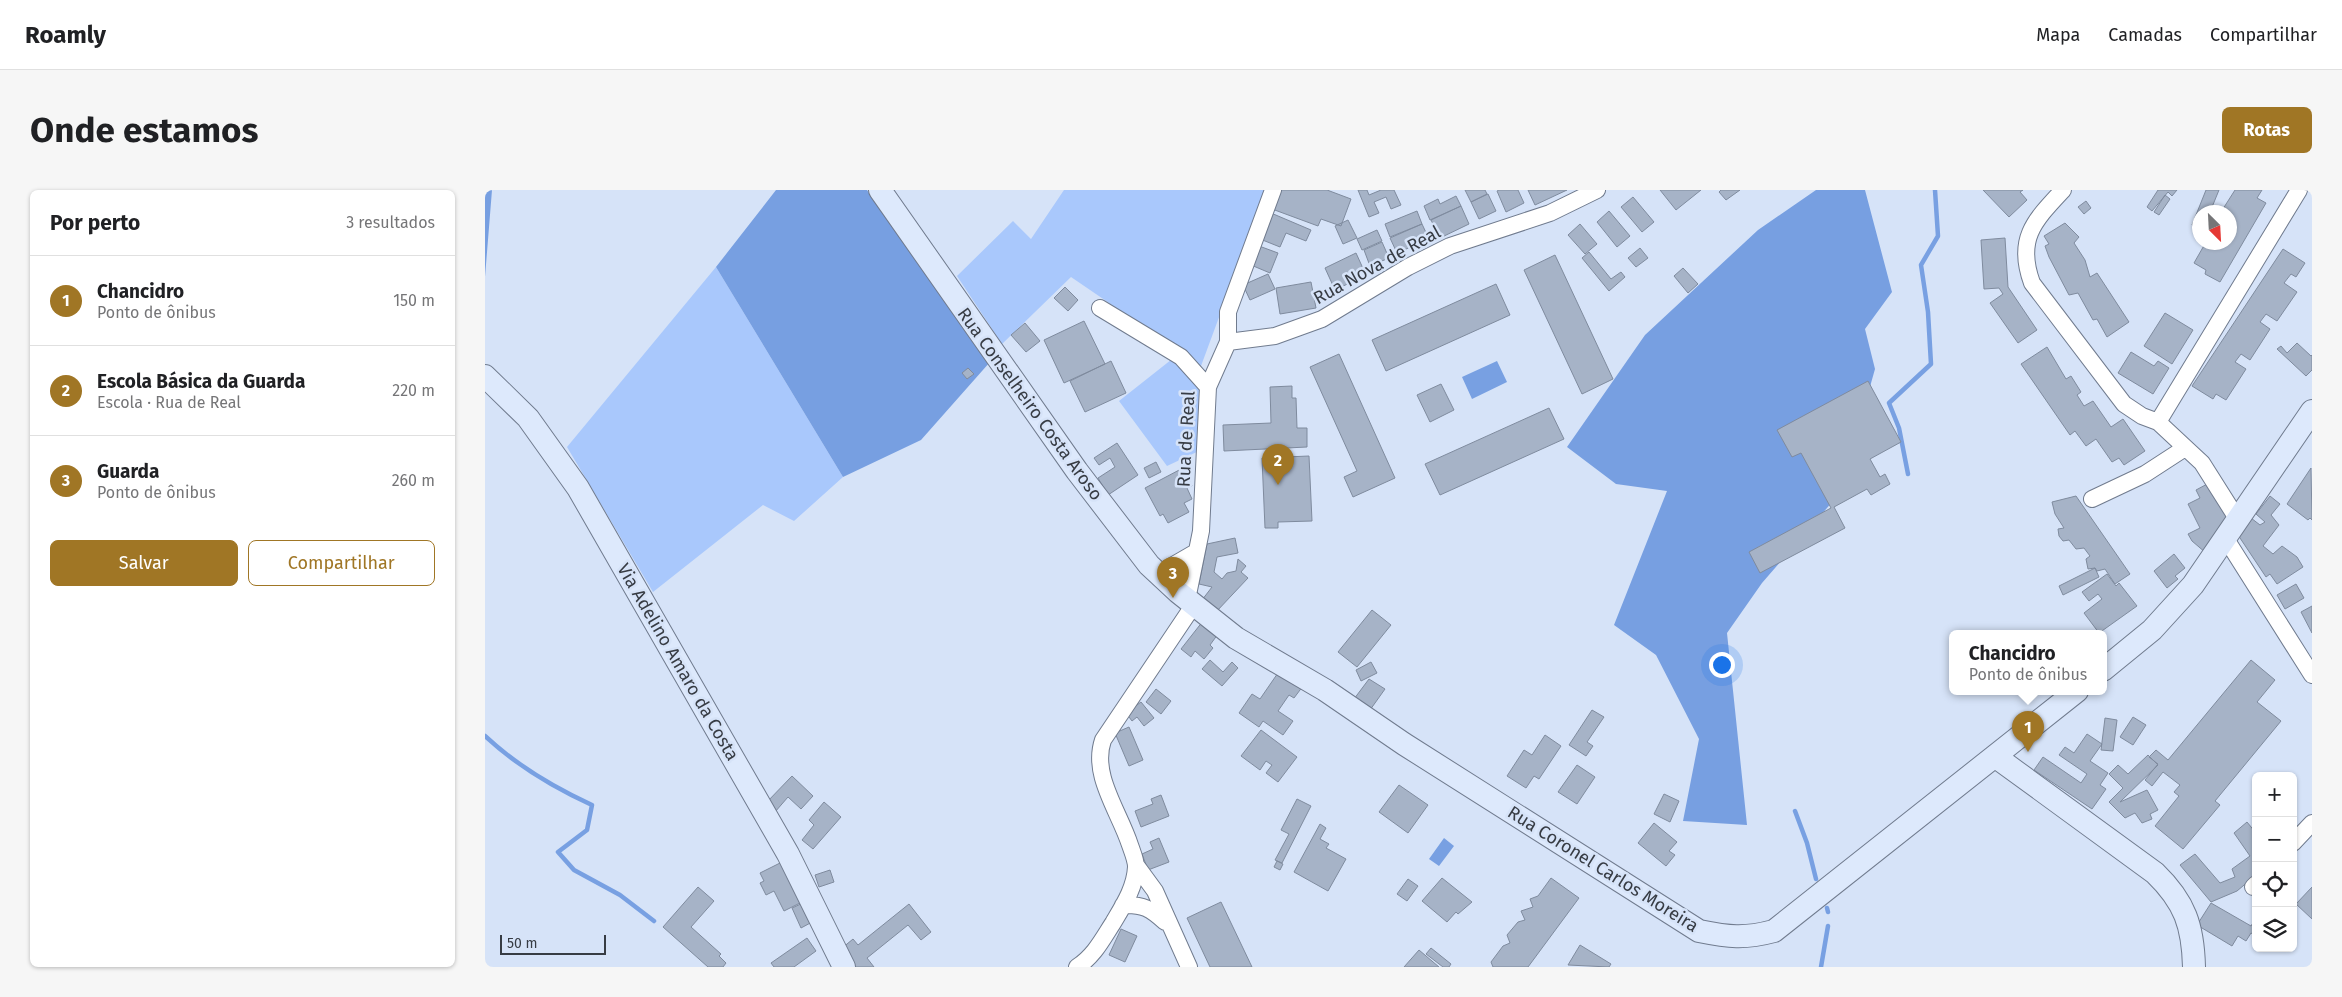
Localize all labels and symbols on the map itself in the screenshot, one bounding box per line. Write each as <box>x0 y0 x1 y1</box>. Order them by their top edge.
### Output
north arrow <box>2192 205 2237 250</box>
street label: Rua Nova de Real <box>1309 221 1445 309</box>
street label: Rua Conselheiro Costa Aroso <box>953 303 1107 505</box>
street label: Rua de Real <box>1172 390 1200 488</box>
pin: 2 <box>1262 444 1294 485</box>
pin: 3 <box>1157 557 1189 598</box>
street label: Via Adelino Amaro da Costa <box>612 559 744 765</box>
your location <box>1709 652 1735 678</box>
pin: 1 <box>2012 711 2044 752</box>
street label: Rua Coronel Carlos Moreira <box>1503 801 1703 937</box>
scale bar <box>500 932 606 955</box>

